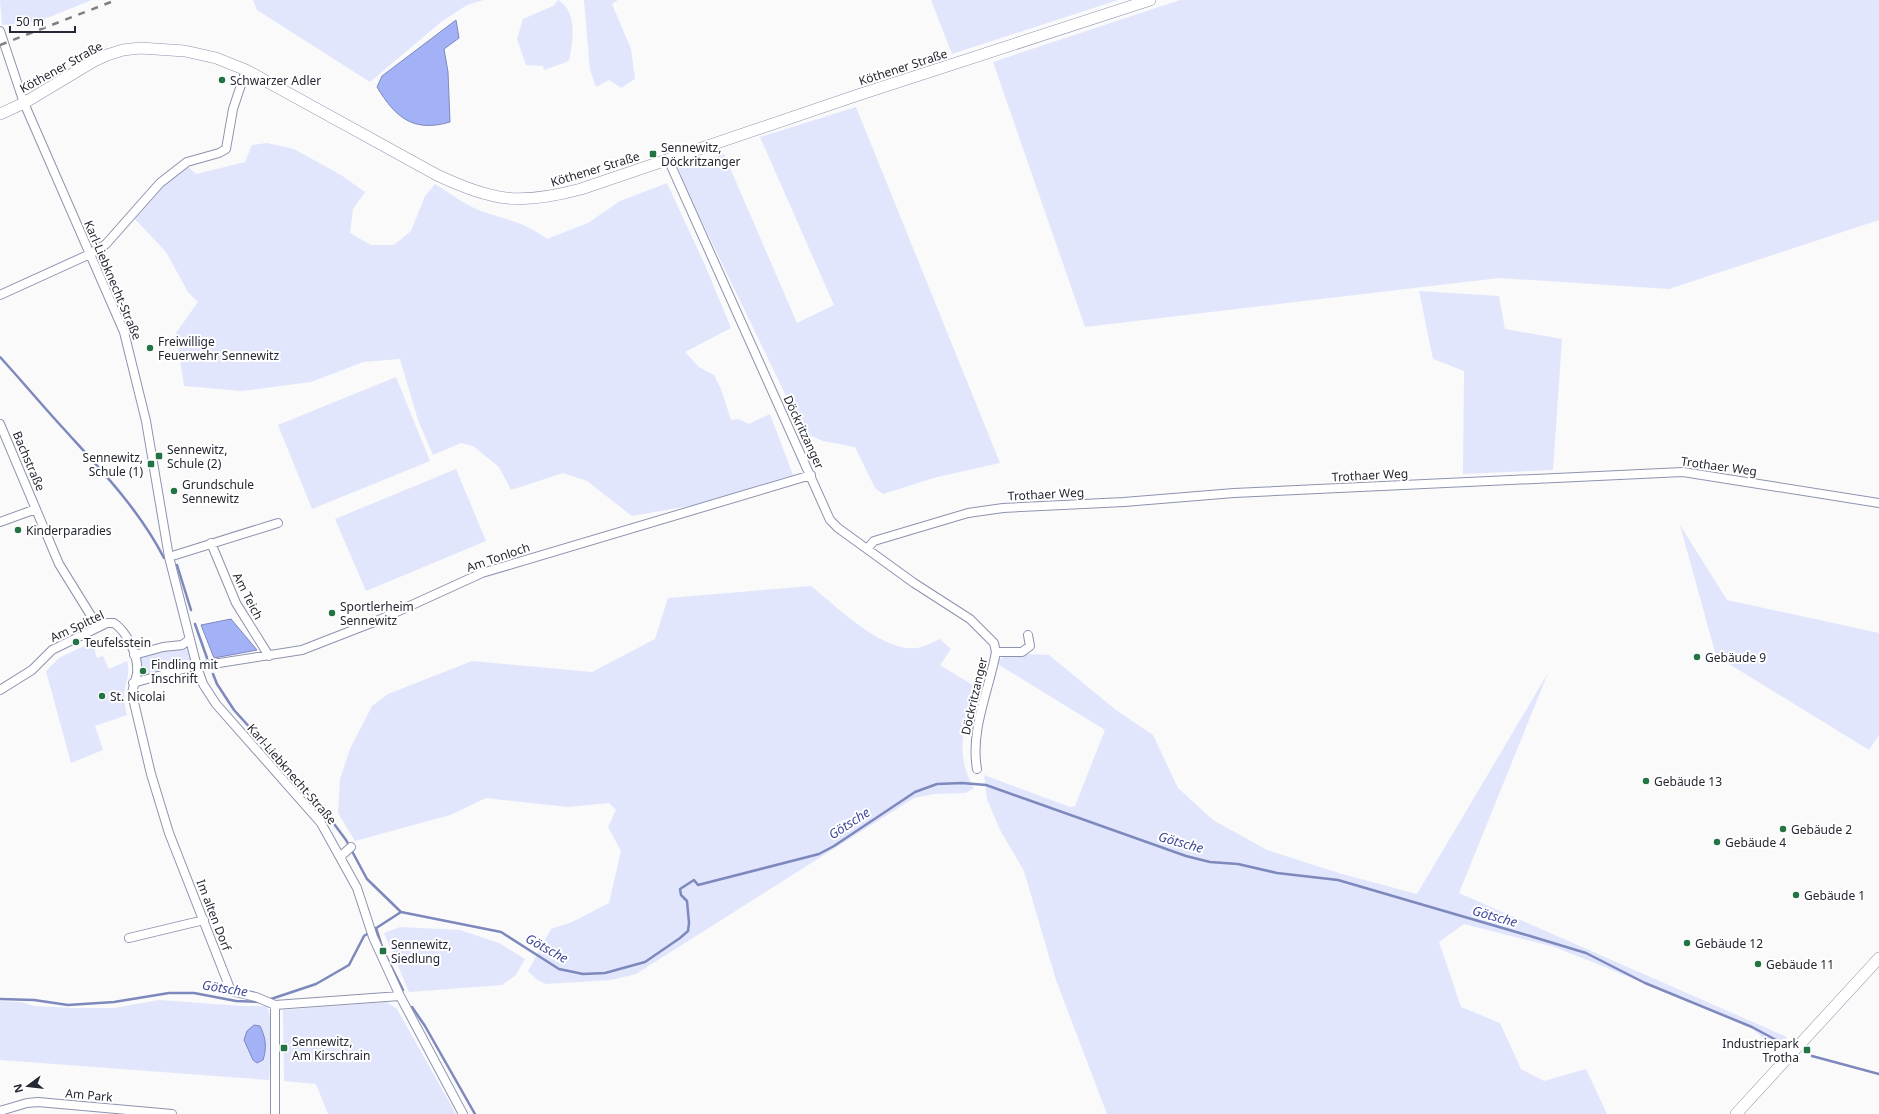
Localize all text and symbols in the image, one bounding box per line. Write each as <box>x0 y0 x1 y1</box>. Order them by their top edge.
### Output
scale bar <box>10 8 75 34</box>
text: 50 m <box>16 13 44 30</box>
street label: Köthener Straße <box>17 37 106 97</box>
street label: Köthener Straße <box>857 45 950 89</box>
place label: Schwarzer Adler <box>230 72 321 89</box>
marker: Schwarzer Adler <box>217 75 227 85</box>
place label: Sennewitz, Döckritzanger <box>661 139 741 170</box>
street label: Köthener Straße <box>548 147 642 191</box>
marker: Sennewitz, Döckritzanger <box>648 149 658 159</box>
street label: Karl-Liebknecht-Straße <box>80 218 146 343</box>
place label: Freiwillige Feuerwehr Sennewitz <box>158 333 279 364</box>
marker: Freiwillige Feuerwehr Sennewitz <box>145 343 155 353</box>
street label: Döckritzanger <box>780 392 829 472</box>
street label: Bachstraße <box>9 428 49 494</box>
place label: Sennewitz, Schule (2) <box>167 441 227 472</box>
place label: Sennewitz, Schule (1) <box>83 449 143 480</box>
marker: Sennewitz, Schule (2) <box>154 451 164 461</box>
street label: Trothaer Weg <box>1680 452 1758 480</box>
marker: Sennewitz, Schule (1) <box>146 459 156 469</box>
street label: Trothaer Weg <box>1331 465 1409 485</box>
place label: Grundschule Sennewitz <box>182 476 254 507</box>
street label: Trothaer Weg <box>1007 484 1085 504</box>
marker: Grundschule Sennewitz <box>169 486 179 496</box>
place label: Kinderparadies <box>26 522 112 539</box>
marker: Kinderparadies <box>13 525 23 535</box>
street label: Am Tonloch <box>464 538 532 576</box>
street label: Am Teich <box>229 569 267 623</box>
place label: Sportlerheim Sennewitz <box>340 598 414 629</box>
street label: Am Spittel <box>47 606 107 646</box>
marker: Sportlerheim Sennewitz <box>327 608 337 618</box>
place label: Teufelsstein <box>84 634 151 651</box>
marker: Teufelsstein <box>71 637 81 647</box>
place label: Gebäude 9 <box>1705 649 1766 666</box>
marker: Gebäude 9 <box>1692 652 1702 662</box>
street label: Döckritzanger <box>957 655 991 737</box>
place label: Findling mit Inschrift <box>151 656 219 687</box>
marker: Findling mit Inschrift <box>138 666 148 676</box>
place label: St. Nicolai <box>110 688 165 705</box>
marker: St. Nicolai <box>97 691 107 701</box>
street label: Karl-Liebknecht-Straße <box>244 720 341 828</box>
place label: Gebäude 13 <box>1654 773 1722 790</box>
marker: Gebäude 13 <box>1641 776 1651 786</box>
water label: Götsche <box>825 803 874 843</box>
place label: Gebäude 2 <box>1791 821 1852 838</box>
marker: Gebäude 2 <box>1778 824 1788 834</box>
water label: Götsche <box>1156 827 1206 857</box>
place label: Gebäude 4 <box>1725 834 1786 851</box>
marker: Gebäude 4 <box>1712 837 1722 847</box>
street label: Im alten Dorf <box>193 877 236 954</box>
place label: Gebäude 1 <box>1804 887 1865 904</box>
marker: Gebäude 1 <box>1791 890 1801 900</box>
water label: Götsche <box>1470 901 1520 931</box>
water label: Götsche <box>523 929 572 967</box>
place label: Gebäude 12 <box>1695 935 1763 952</box>
place label: Sennewitz, Siedlung <box>391 936 451 967</box>
marker: Gebäude 12 <box>1682 938 1692 948</box>
marker: Sennewitz, Siedlung <box>378 946 388 956</box>
place label: Gebäude 11 <box>1766 956 1834 973</box>
marker: Gebäude 11 <box>1753 959 1763 969</box>
water label: Götsche <box>201 976 250 1001</box>
place label: Sennewitz, Am Kirschrain <box>292 1033 370 1064</box>
place label: Industriepark Trotha <box>1722 1035 1800 1066</box>
marker: Sennewitz, Am Kirschrain <box>279 1043 289 1053</box>
marker: Industriepark Trotha <box>1802 1045 1812 1055</box>
north arrow <box>8 1066 48 1106</box>
text: N <box>9 1082 26 1095</box>
street label: Am Park <box>65 1084 114 1106</box>

